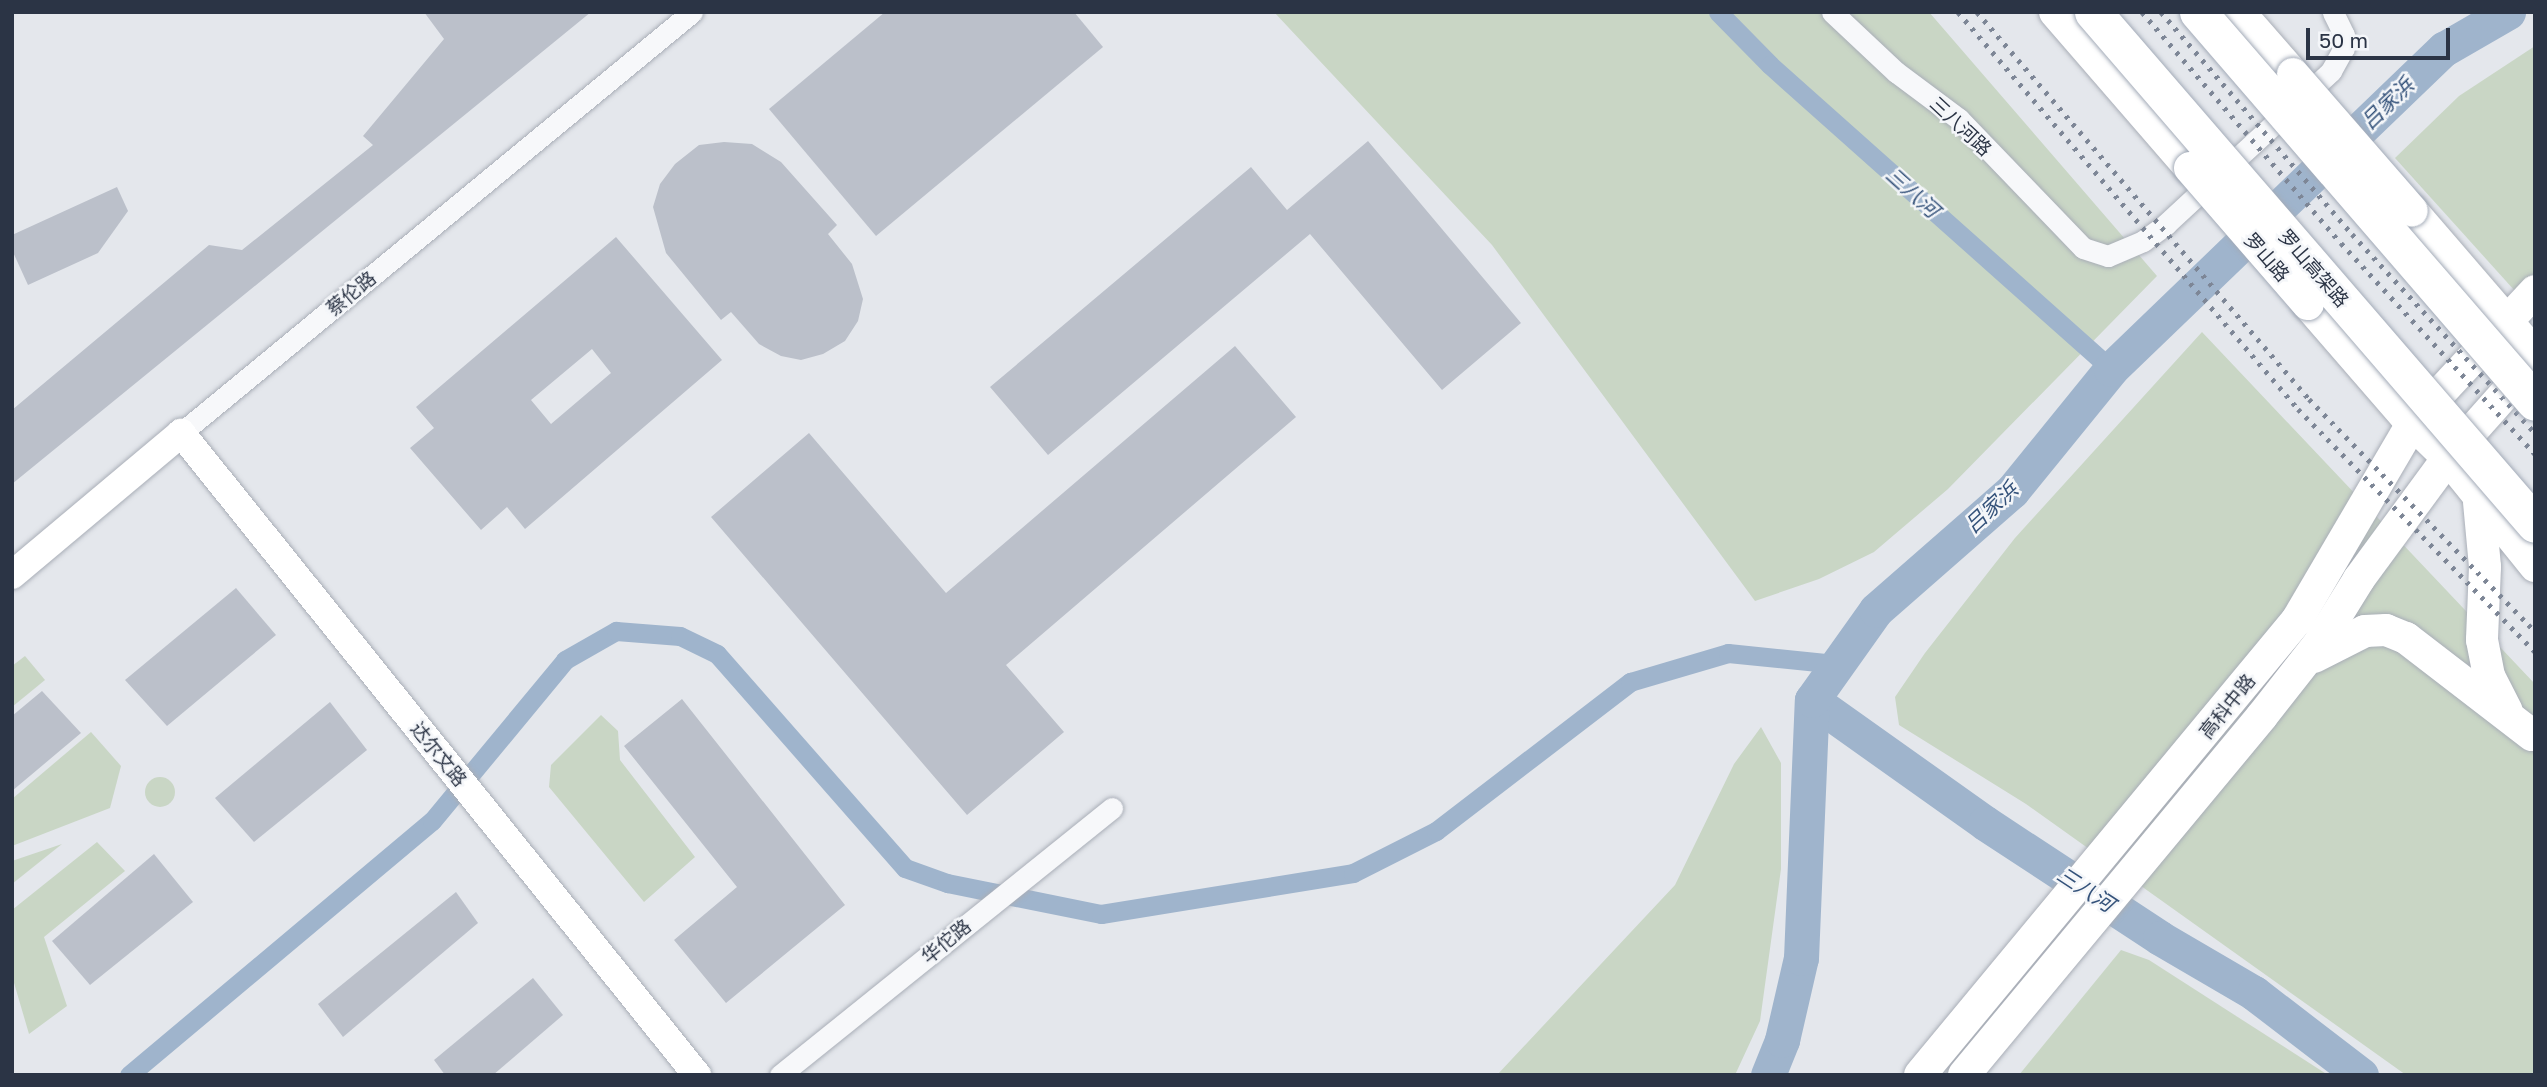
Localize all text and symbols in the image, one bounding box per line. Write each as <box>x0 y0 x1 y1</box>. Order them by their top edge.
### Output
scale bar <box>2309 14 2452 58</box>
text: 50 m <box>2319 27 2368 53</box>
water label: 吕家浜 <box>2356 72 2418 134</box>
street label: 三八河路 <box>1925 92 1997 160</box>
water label: 三八河 <box>1881 162 1945 222</box>
street label: 罗山高架路 <box>2274 225 2354 311</box>
street label: 罗山路 <box>2240 228 2294 286</box>
street label: 蔡伦路 <box>322 266 380 320</box>
water label: 吕家浜 <box>1959 476 2023 538</box>
street label: 高科中路 <box>2194 669 2260 743</box>
street label: 达尔文路 <box>406 717 472 791</box>
water label: 三八河 <box>2053 861 2119 917</box>
street label: 华佗路 <box>917 914 975 968</box>

